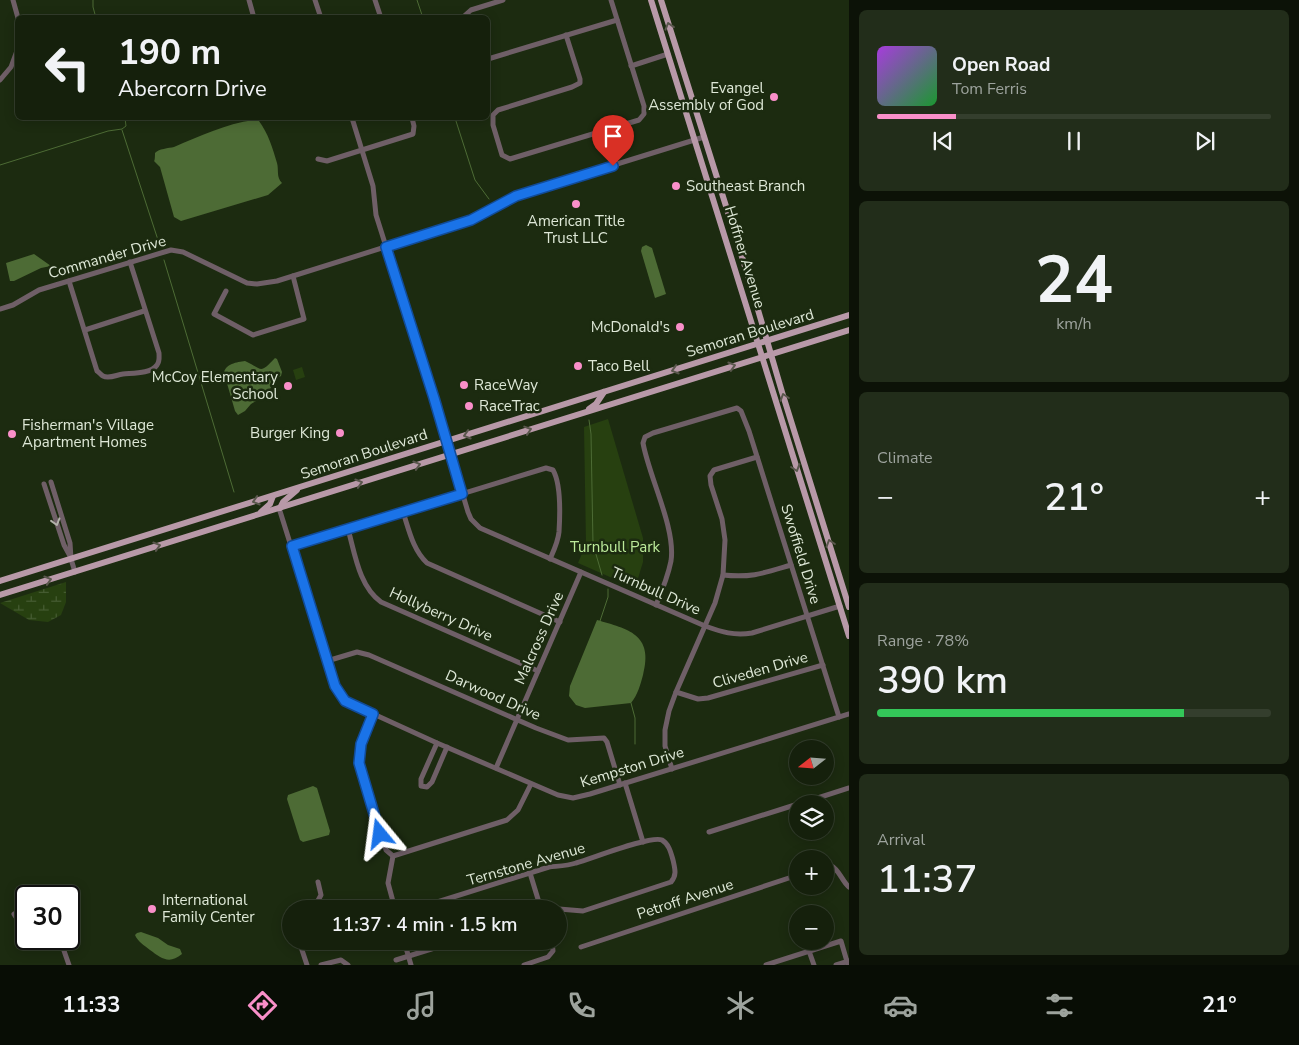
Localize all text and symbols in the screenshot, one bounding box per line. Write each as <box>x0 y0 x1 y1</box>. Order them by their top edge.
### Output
one-way arrow <box>664 22 674 30</box>
text: 190 m <box>118 29 221 76</box>
icon: left <box>35 35 100 100</box>
text: Open Road <box>952 52 1050 78</box>
text: Abercorn Drive <box>118 74 267 104</box>
place label: Evangel Assembly of God <box>648 78 765 115</box>
text: Tom Ferris <box>952 78 1027 100</box>
marker: Evangel Assembly of God <box>768 91 780 103</box>
pin <box>592 115 634 166</box>
icon: arrive <box>599 122 627 150</box>
icon: previous <box>929 127 957 155</box>
icon: pause <box>1060 127 1088 155</box>
icon: next <box>1191 127 1219 155</box>
place label: Southeast Branch <box>686 176 805 196</box>
marker: Southeast Branch <box>670 180 682 192</box>
marker: American Title Trust LLC <box>570 198 582 210</box>
street label: Hoffner Avenue <box>720 203 770 311</box>
place label: American Title Trust LLC <box>527 211 625 248</box>
street label: Commander Drive <box>46 231 168 283</box>
text: 24 <box>1035 236 1113 325</box>
street label: Semoran Boulevard <box>684 304 816 362</box>
text: km/h <box>1056 313 1092 335</box>
place label: McDonald's <box>591 317 670 337</box>
marker: McDonald's <box>674 321 686 333</box>
place label: Taco Bell <box>588 356 650 376</box>
marker: Taco Bell <box>572 360 584 372</box>
one-way arrow <box>727 362 736 372</box>
one-way arrow <box>671 364 679 374</box>
place label: McCoy Elementary School <box>152 367 279 404</box>
place label: RaceWay <box>474 375 538 395</box>
marker: RaceWay <box>458 379 470 391</box>
marker: McCoy Elementary School <box>282 380 294 392</box>
one-way arrow <box>780 394 790 402</box>
place label: RaceTrac <box>479 396 540 416</box>
marker: RaceTrac <box>463 400 475 412</box>
place label: Fisherman's Village Apartment Homes <box>22 415 154 452</box>
place label: Burger King <box>250 423 330 443</box>
street label: Semoran Boulevard <box>298 424 430 484</box>
one-way arrow <box>523 426 531 436</box>
marker: Burger King <box>334 427 346 439</box>
marker: Fisherman's Village Apartment Homes <box>6 428 18 440</box>
one-way arrow <box>463 429 471 439</box>
text: Climate <box>877 447 932 469</box>
one-way arrow <box>413 460 421 470</box>
one-way arrow <box>791 463 801 472</box>
text: 21° <box>1044 472 1104 523</box>
text: − <box>877 478 894 516</box>
text: + <box>1254 478 1271 516</box>
one-way arrow <box>354 479 362 489</box>
one-way arrow <box>252 495 260 505</box>
street label: Swoffield Drive <box>776 502 826 606</box>
one-way arrow <box>51 517 61 526</box>
park label: Turnbull Park <box>570 537 661 557</box>
one-way arrow <box>825 539 835 548</box>
one-way arrow <box>153 542 161 552</box>
street label: Turnbull Drive <box>608 562 704 620</box>
one-way arrow <box>43 576 51 586</box>
street label: Hollyberry Drive <box>386 582 496 646</box>
street label: Malcross Drive <box>510 588 568 688</box>
text: Range · 78% <box>877 630 969 652</box>
street label: Cliveden Drive <box>710 647 810 693</box>
text: 390 km <box>877 655 1008 706</box>
street label: Darwood Drive <box>442 665 544 725</box>
north arrow <box>789 740 834 785</box>
map controls <box>789 740 834 950</box>
street label: Kempston Drive <box>578 742 686 792</box>
button: layers <box>789 795 834 840</box>
position arrow <box>353 807 405 859</box>
text: Arrival <box>877 829 925 851</box>
street label: Ternstone Avenue <box>465 838 587 890</box>
button: + <box>789 850 834 895</box>
text: 11:37 <box>877 854 977 905</box>
street label: Petroff Avenue <box>634 874 736 924</box>
speed limit sign: 30 <box>15 885 80 950</box>
place label: International Family Center <box>162 890 255 927</box>
marker: International Family Center <box>146 903 158 915</box>
button: − <box>789 905 834 950</box>
text: 11:37 · 4 min · 1.5 km <box>331 912 518 938</box>
icon: directions <box>245 988 280 1023</box>
icon: music <box>404 988 439 1023</box>
icon: phone <box>564 988 599 1023</box>
icon: climate <box>723 988 758 1023</box>
icon: car <box>883 988 918 1023</box>
icon: filters <box>1042 988 1077 1023</box>
text: 11:33 <box>62 990 121 1020</box>
text: 21° <box>1202 990 1237 1020</box>

